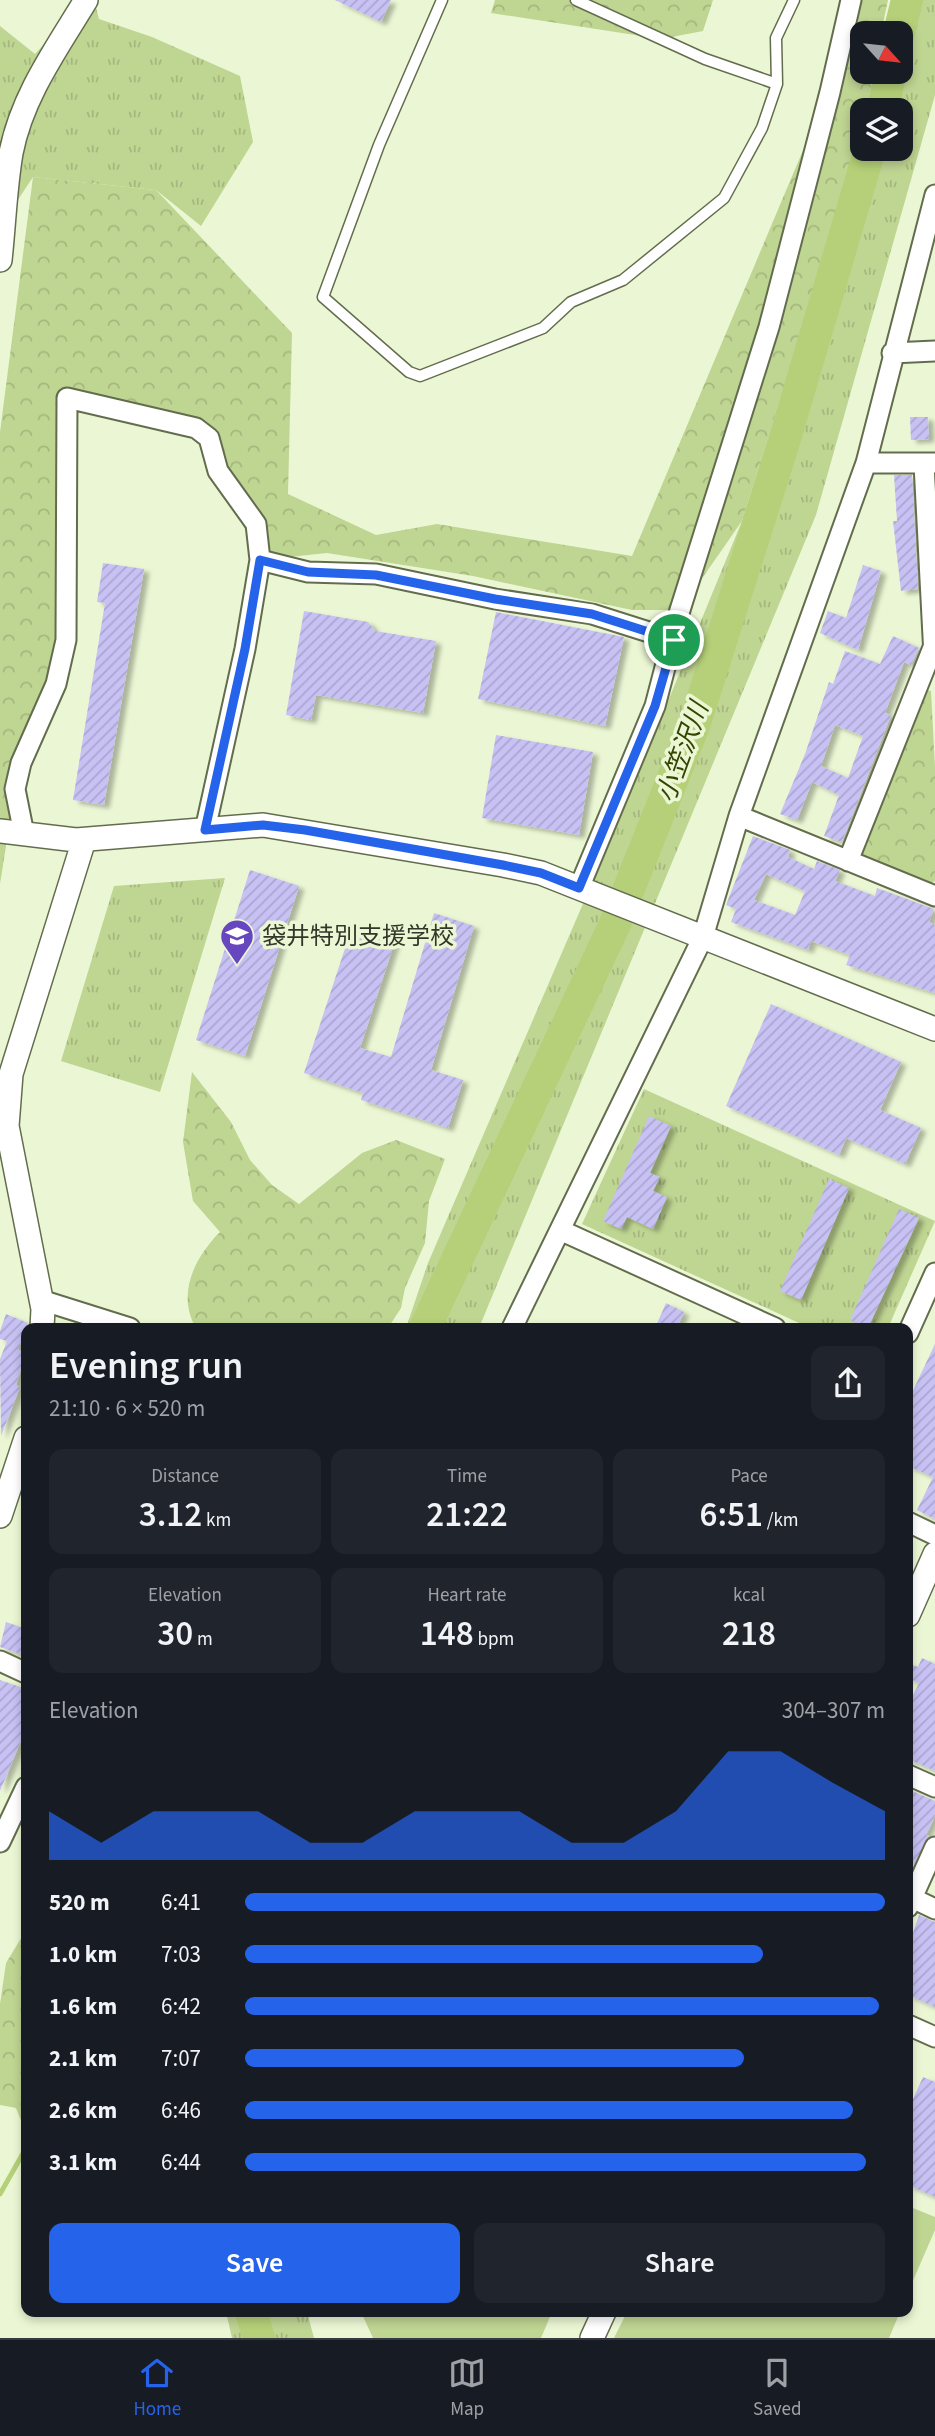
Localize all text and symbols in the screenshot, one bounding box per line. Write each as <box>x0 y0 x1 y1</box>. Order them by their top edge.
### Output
north arrow <box>850 21 914 84</box>
map controls <box>850 21 913 161</box>
button: layers <box>850 98 913 161</box>
pin <box>644 610 704 670</box>
icon: arrive <box>655 621 693 659</box>
water label: 小笠沢川 <box>647 694 719 807</box>
school or university icon: 袋井特別支援学校 <box>218 917 256 966</box>
place label: 袋井特別支援学校 <box>262 919 454 954</box>
text: Evening run <box>49 1339 243 1393</box>
button: share <box>811 1346 885 1420</box>
text: 21:10 · 6 × 520 m <box>49 1392 205 1425</box>
text: Distance <box>151 1463 219 1490</box>
text: Time <box>447 1463 487 1490</box>
text: Pace <box>730 1463 768 1490</box>
text: 3.12 <box>139 1490 202 1540</box>
text: 21:22 <box>426 1490 508 1540</box>
text: 6:51 <box>699 1490 763 1540</box>
text: km <box>202 1507 231 1534</box>
text: /km <box>763 1507 799 1534</box>
text: Elevation <box>148 1582 222 1609</box>
text: Heart rate <box>428 1582 507 1609</box>
text: kcal <box>733 1582 765 1609</box>
text: 30 <box>157 1609 193 1659</box>
text: 148 <box>420 1609 474 1659</box>
text: 218 <box>722 1609 776 1659</box>
text: m <box>193 1626 213 1653</box>
text: bpm <box>474 1626 514 1653</box>
text: Elevation <box>49 1694 139 1727</box>
text: 304–307 m <box>782 1694 885 1727</box>
text: 520 m <box>49 1886 110 1919</box>
text: 6:41 <box>161 1886 201 1919</box>
text: 1.0 km <box>49 1938 117 1971</box>
text: 7:03 <box>161 1938 201 1971</box>
text: 1.6 km <box>49 1990 117 2023</box>
text: 6:42 <box>161 1990 201 2023</box>
text: 2.1 km <box>49 2042 117 2075</box>
text: 7:07 <box>161 2042 201 2075</box>
text: 2.6 km <box>49 2094 117 2127</box>
text: 6:46 <box>161 2094 201 2127</box>
text: 3.1 km <box>49 2146 117 2179</box>
text: 6:44 <box>161 2146 201 2179</box>
button: Save <box>49 2223 460 2303</box>
button: Share <box>474 2223 885 2303</box>
tab: Home <box>133 2354 181 2423</box>
tab: Map <box>448 2354 486 2423</box>
tab: Saved <box>753 2354 802 2423</box>

